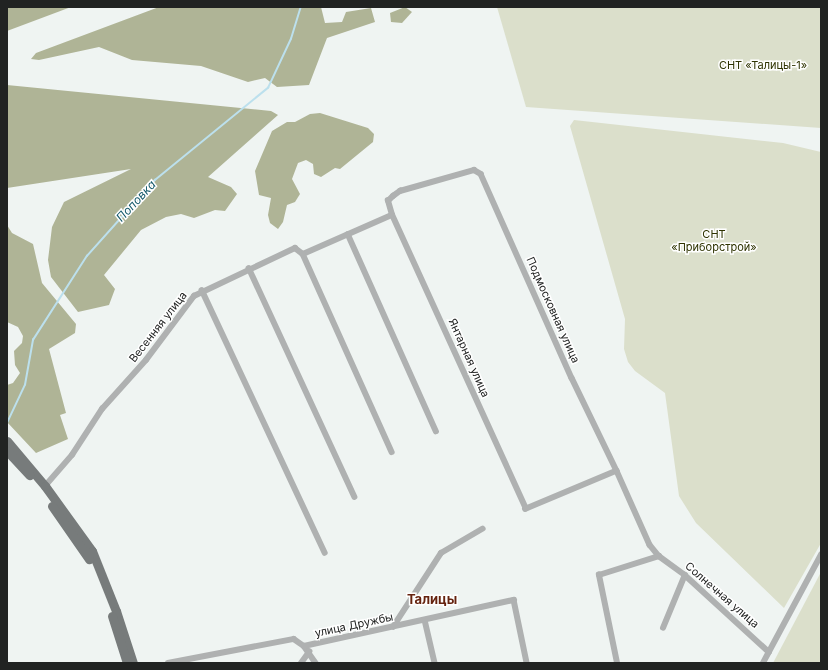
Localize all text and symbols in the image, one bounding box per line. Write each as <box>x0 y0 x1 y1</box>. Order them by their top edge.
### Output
park label: СНТ «Талицы-1» <box>719 58 807 72</box>
water label: Поповка <box>113 177 159 225</box>
park label: СНТ «Приборстрой» <box>671 228 757 254</box>
street label: Подмосковная улица <box>524 255 582 365</box>
street label: Весенняя улица <box>126 289 190 365</box>
street label: Янтарная улица <box>446 317 492 399</box>
street label: Солнечная улица <box>682 559 762 631</box>
district label: Талицы <box>407 591 457 607</box>
street label: улица Дружбы <box>314 610 394 640</box>

